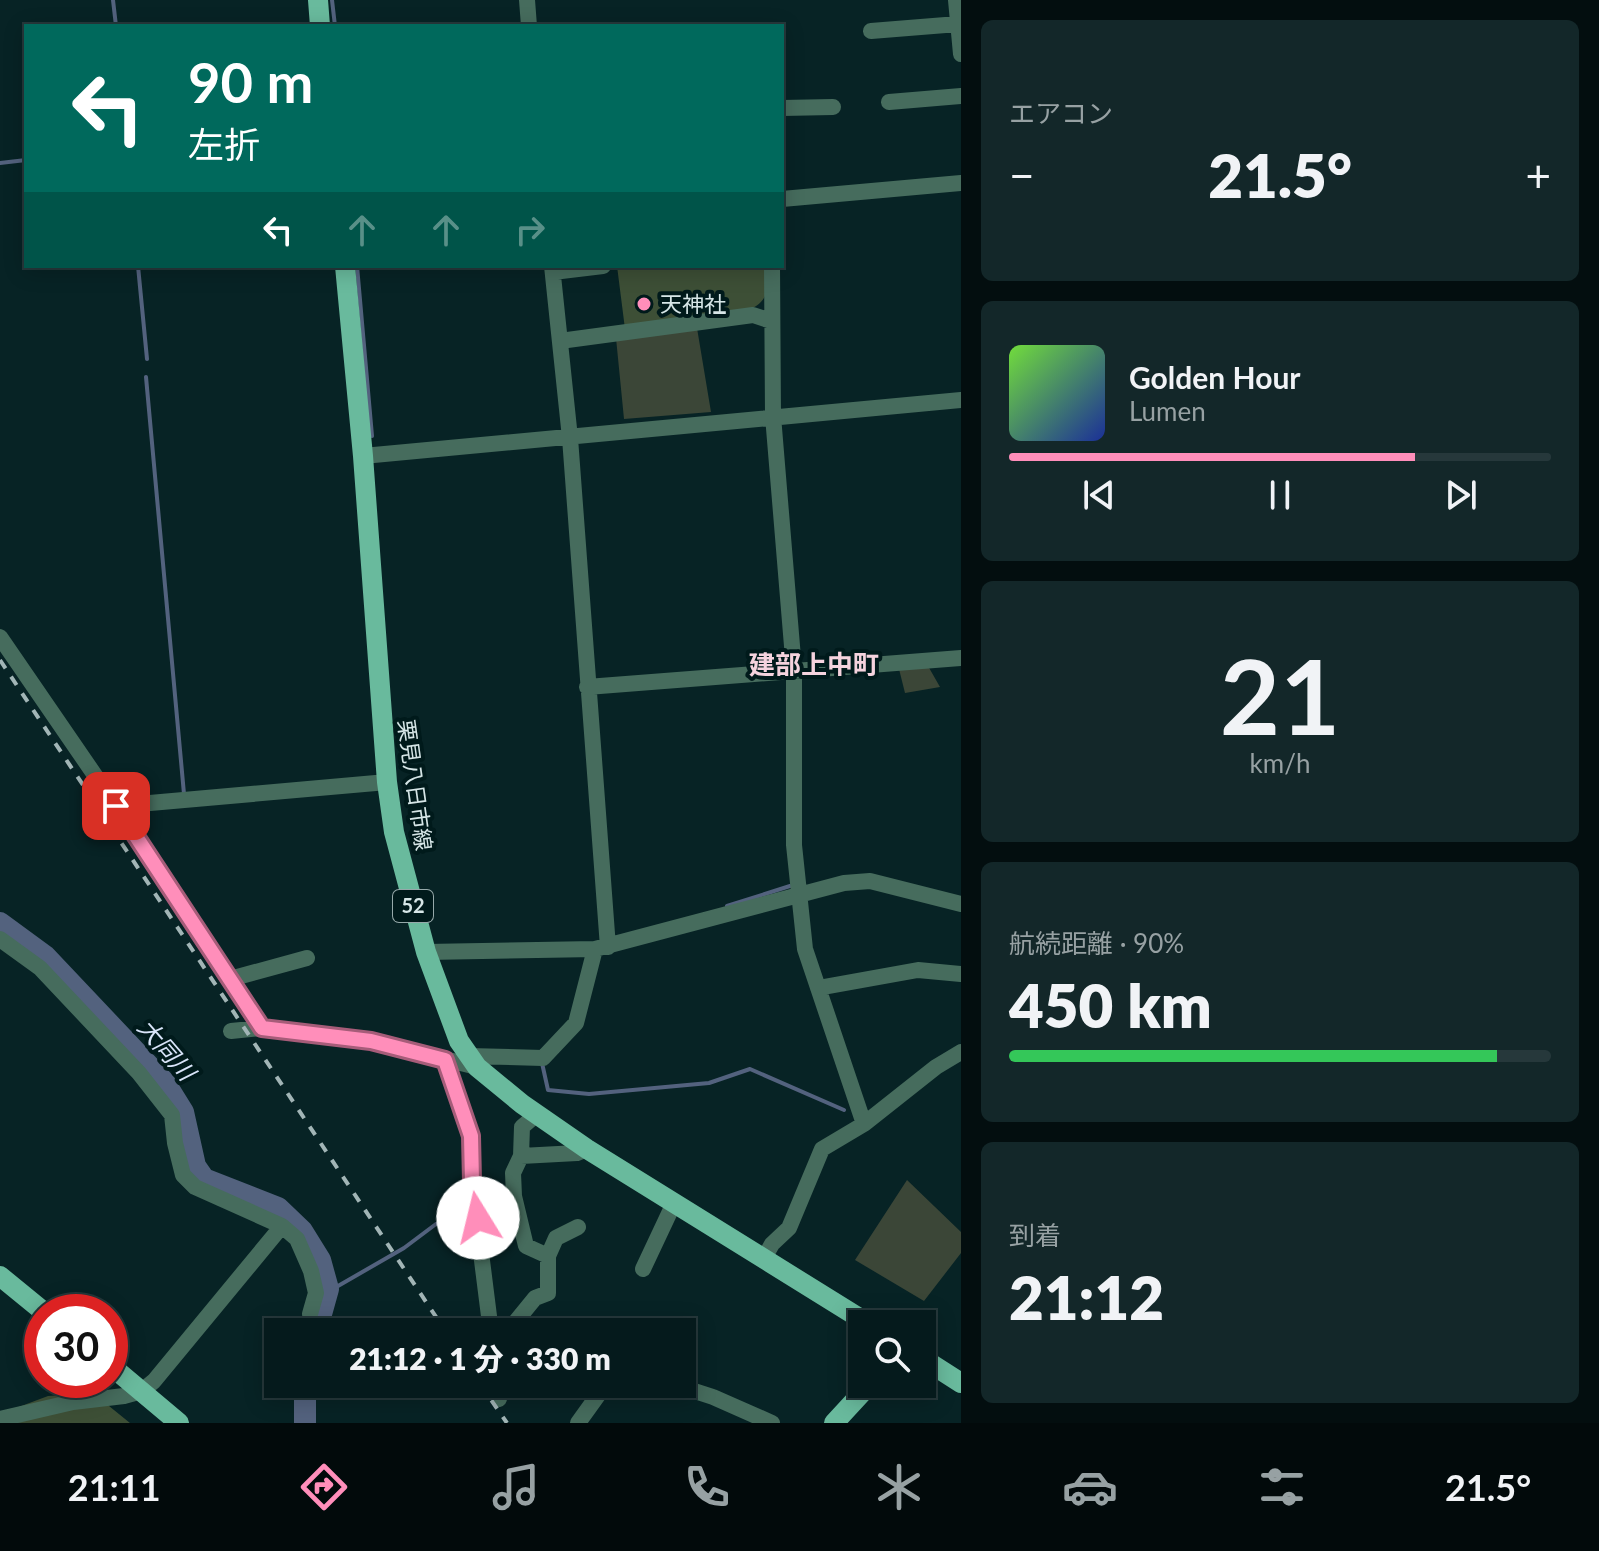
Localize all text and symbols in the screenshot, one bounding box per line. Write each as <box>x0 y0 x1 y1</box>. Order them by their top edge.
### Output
text: 90 m <box>188 48 313 115</box>
icon: left <box>56 56 160 160</box>
text: エアコン <box>1009 97 1113 129</box>
text: 左折 <box>188 122 260 166</box>
text: 21.5° <box>1208 139 1352 211</box>
text: − <box>1009 149 1035 201</box>
text: + <box>1525 149 1551 201</box>
icon: left <box>256 208 300 252</box>
icon: ahead <box>340 208 384 252</box>
icon: ahead <box>424 208 468 252</box>
icon: right <box>508 208 552 252</box>
place label: 天神社 <box>660 290 726 317</box>
marker: 天神社 <box>635 295 653 313</box>
text: Golden Hour <box>1129 359 1301 395</box>
text: Lumen <box>1129 395 1206 427</box>
icon: previous <box>1077 473 1121 517</box>
icon: pause <box>1258 473 1302 517</box>
icon: next <box>1439 473 1483 517</box>
text: 21 <box>1220 632 1340 757</box>
district label: 建部上中町 <box>749 648 879 680</box>
street label: 栗見八日市線 <box>393 718 438 852</box>
text: km/h <box>1250 747 1310 779</box>
pin <box>82 772 150 840</box>
icon: arrive <box>94 784 138 828</box>
road number: 52 <box>393 890 433 922</box>
text: 航続距離 · 90% <box>1009 927 1184 959</box>
text: 450 km <box>1009 969 1212 1041</box>
water label: 大同川 <box>133 1012 204 1088</box>
position arrow <box>436 1176 520 1260</box>
text: 到着 <box>1009 1219 1061 1251</box>
text: 21:12 <box>1009 1261 1164 1333</box>
speed limit sign: 30 <box>24 1294 128 1398</box>
map controls <box>848 1310 936 1398</box>
button: search <box>848 1310 936 1398</box>
text: 21:12 · 1 分 · 330 m <box>349 1340 611 1376</box>
icon: directions <box>296 1459 352 1515</box>
icon: music <box>488 1459 544 1515</box>
icon: phone <box>679 1459 735 1515</box>
icon: climate <box>871 1459 927 1515</box>
icon: car <box>1062 1459 1118 1515</box>
icon: filters <box>1254 1459 1310 1515</box>
text: 21:11 <box>68 1465 161 1509</box>
text: 21.5° <box>1445 1465 1531 1509</box>

